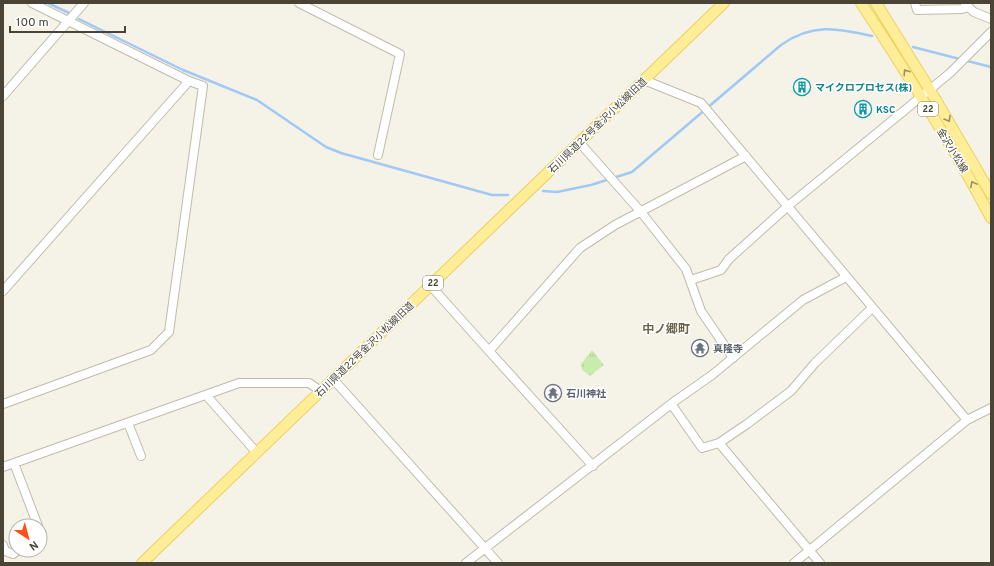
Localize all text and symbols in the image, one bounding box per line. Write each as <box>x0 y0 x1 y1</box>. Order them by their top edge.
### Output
scale bar <box>10 8 125 34</box>
text: 100 m <box>16 15 49 31</box>
one-way arrow <box>903 69 911 76</box>
street label: 石川県道22号金沢小松線旧道 <box>546 75 650 177</box>
building icon: マイクロプロセス(株) <box>792 77 812 97</box>
place label: マイクロプロセス(株) <box>815 82 912 95</box>
building icon: KSC <box>853 99 873 119</box>
road number: 22 <box>918 102 938 116</box>
place label: KSC <box>876 104 895 117</box>
one-way arrow <box>943 115 950 123</box>
street label: 金沢小松線 <box>933 126 970 176</box>
one-way arrow <box>970 180 977 188</box>
road number: 22 <box>423 276 443 290</box>
street label: 石川県道22号金沢小松線旧道 <box>313 299 417 401</box>
district label: 中ノ郷町 <box>642 322 690 338</box>
temple icon: 真隆寺 <box>690 338 710 358</box>
place label: 真隆寺 <box>713 343 743 356</box>
temple icon: 石川神社 <box>543 383 563 403</box>
place label: 石川神社 <box>566 388 607 401</box>
north arrow <box>8 518 48 558</box>
text: N <box>26 537 41 553</box>

